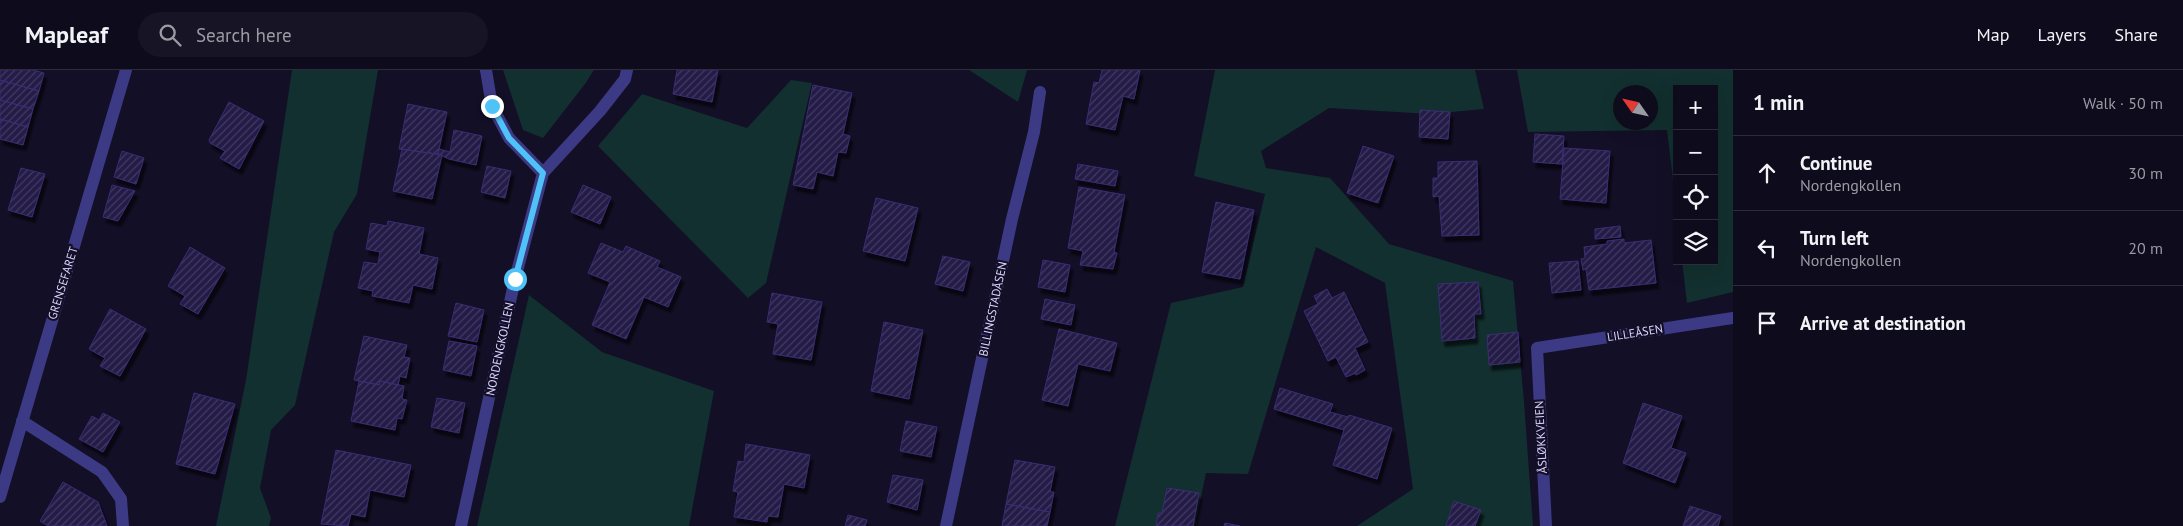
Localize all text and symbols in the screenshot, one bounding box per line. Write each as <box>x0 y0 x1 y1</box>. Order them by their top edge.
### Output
search box <box>138 12 488 57</box>
text: Mapleaf <box>25 19 108 50</box>
icon: search <box>156 21 184 49</box>
text: Search here <box>196 23 292 47</box>
text: Map <box>1977 23 2009 46</box>
text: Layers <box>2037 23 2086 46</box>
text: Share <box>2114 23 2158 46</box>
north arrow <box>1613 85 1658 130</box>
map controls <box>1673 85 1718 265</box>
button: + <box>1673 85 1718 130</box>
text: 1 min <box>1753 89 1804 116</box>
text: Walk · 50 m <box>2083 93 2163 113</box>
route end <box>481 95 504 118</box>
button: − <box>1673 130 1718 175</box>
text: Continue <box>1800 151 1872 175</box>
icon: ahead <box>1753 159 1781 187</box>
text: 30 m <box>2128 163 2163 183</box>
button: locate <box>1673 175 1718 220</box>
text: Nordengkollen <box>1800 175 1901 195</box>
button: layers <box>1673 220 1718 265</box>
text: Turn left <box>1800 226 1869 250</box>
icon: left <box>1753 234 1781 262</box>
text: 20 m <box>2128 238 2163 258</box>
street label: GRENSEFARET <box>44 244 81 321</box>
text: Nordengkollen <box>1800 250 1901 270</box>
street label: BILLINGSTADÅSEN <box>975 260 1010 358</box>
route start <box>504 268 527 291</box>
street label: NORDENGKOLLEN <box>482 301 517 397</box>
icon: arrive <box>1753 309 1781 337</box>
text: Arrive at destination <box>1800 311 1966 335</box>
street label: LILLEÅSEN <box>1606 321 1664 344</box>
street label: ÅSLØKKVEIEN <box>1531 400 1550 474</box>

